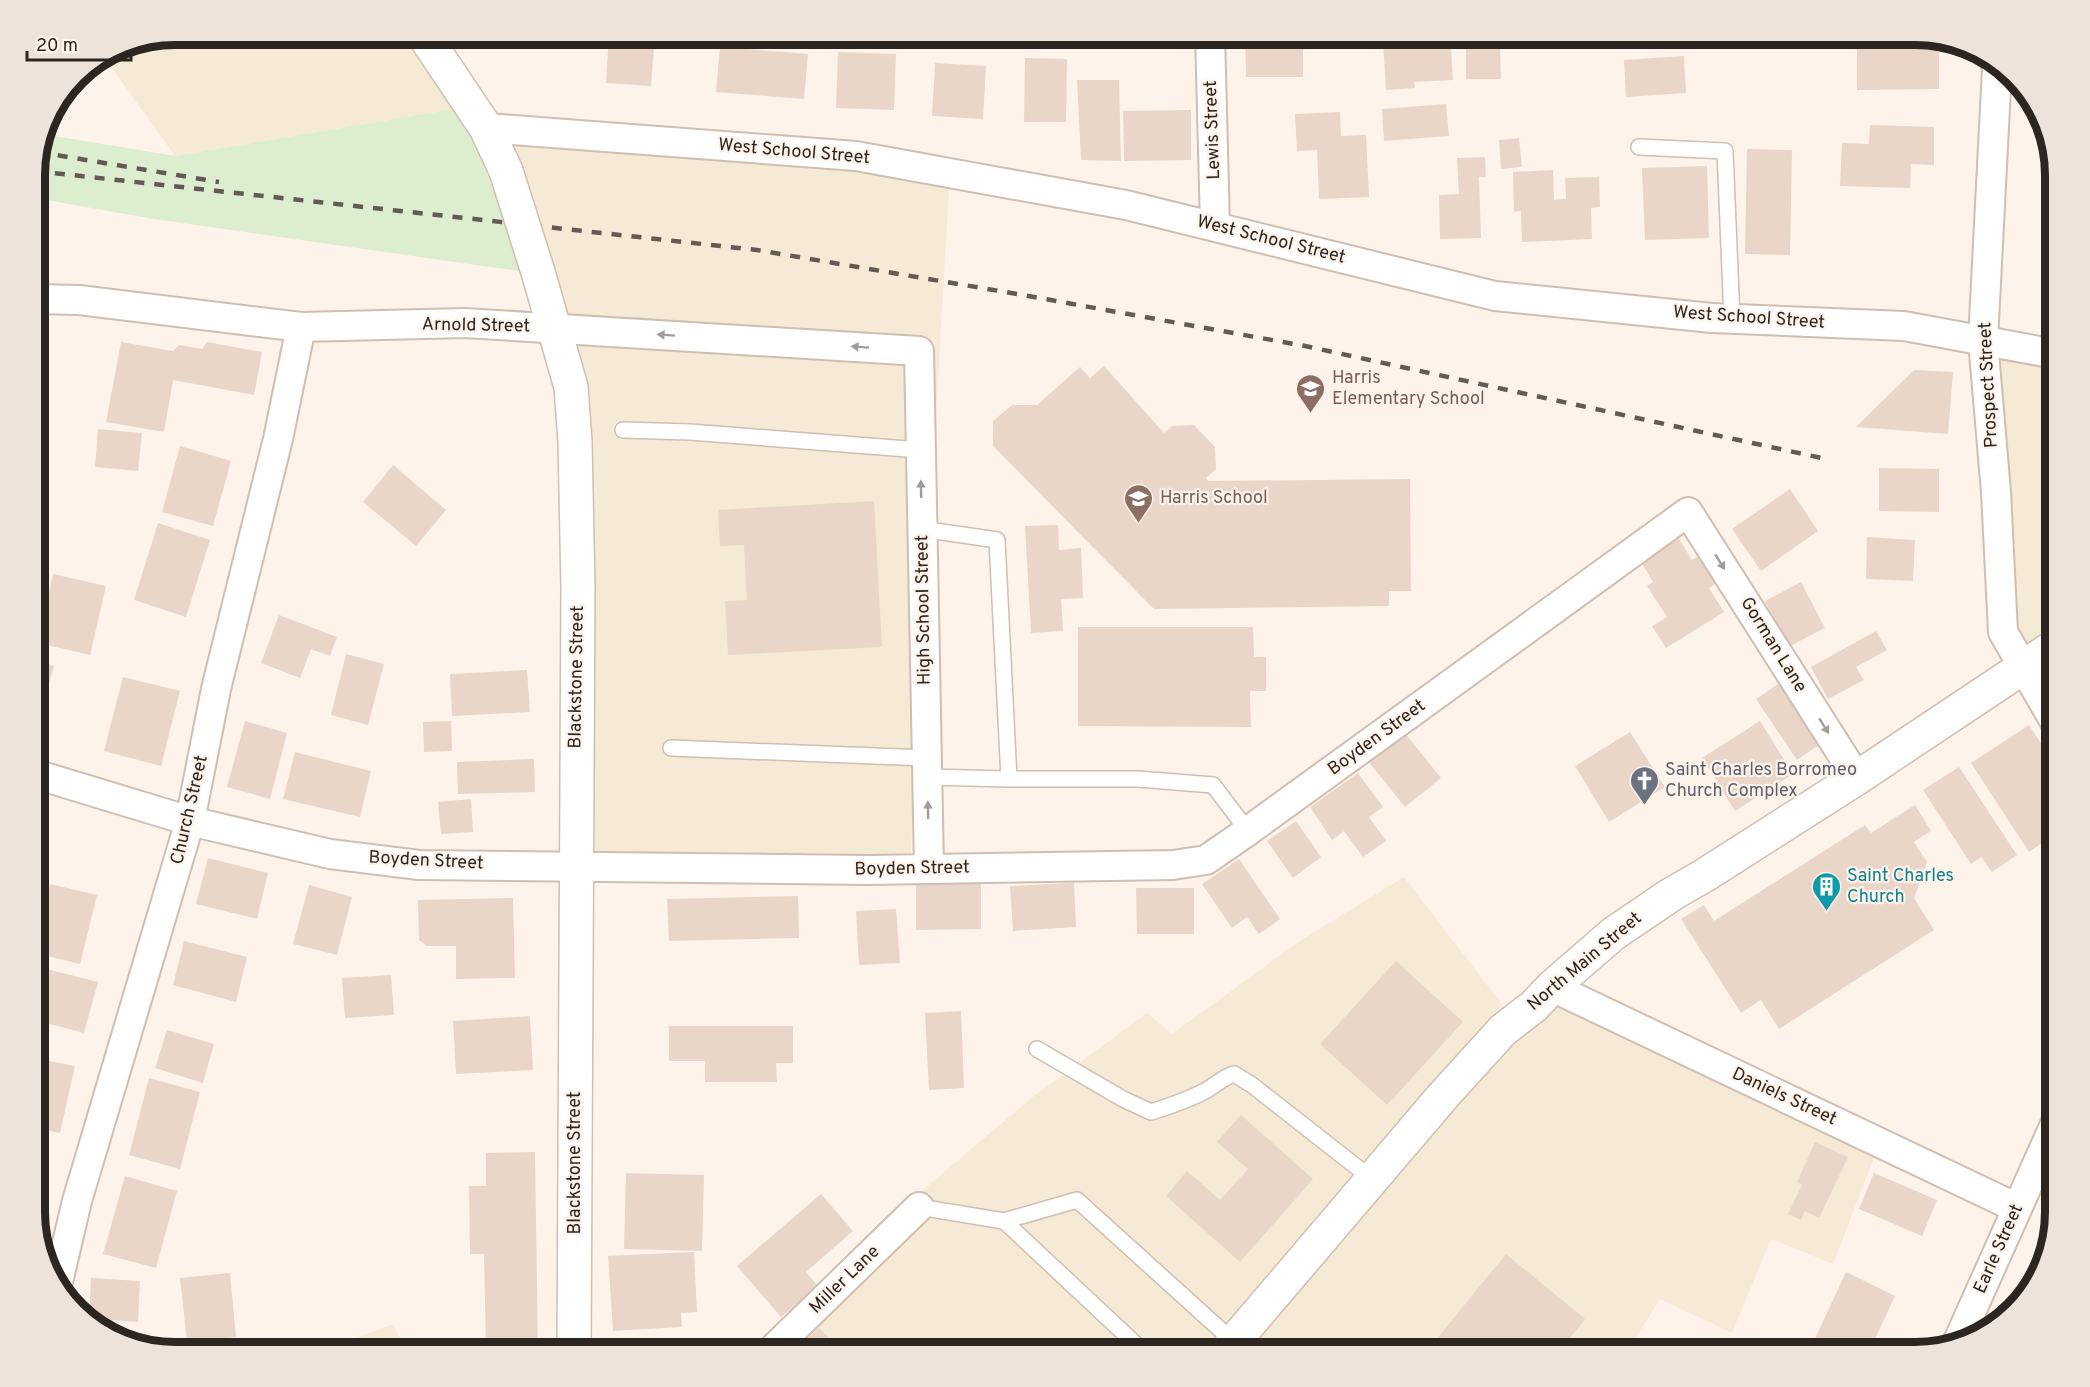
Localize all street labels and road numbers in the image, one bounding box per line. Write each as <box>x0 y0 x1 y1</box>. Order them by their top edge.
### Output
street label: Lewis Street <box>1200 80 1226 180</box>
street label: West School Street <box>717 134 871 170</box>
street label: West School Street <box>1194 210 1348 270</box>
street label: West School Street <box>1672 301 1826 335</box>
street label: Arnold Street <box>422 314 530 338</box>
street label: Prospect Street <box>1974 321 2004 449</box>
street label: High School Street <box>911 535 937 685</box>
street label: Gorman Lane <box>1734 593 1812 697</box>
street label: Blackstone Street <box>564 605 590 749</box>
street label: Boyden Street <box>1324 695 1430 781</box>
street label: Church Street <box>166 753 214 867</box>
street label: Boyden Street <box>368 846 484 876</box>
street label: Boyden Street <box>854 856 970 882</box>
street label: North Main Street <box>1523 907 1647 1017</box>
street label: Daniels Street <box>1728 1063 1840 1131</box>
street label: Blackstone Street <box>564 1091 587 1235</box>
street label: Earle Street <box>1969 1201 2029 1297</box>
street label: Miller Lane <box>805 1241 885 1319</box>

